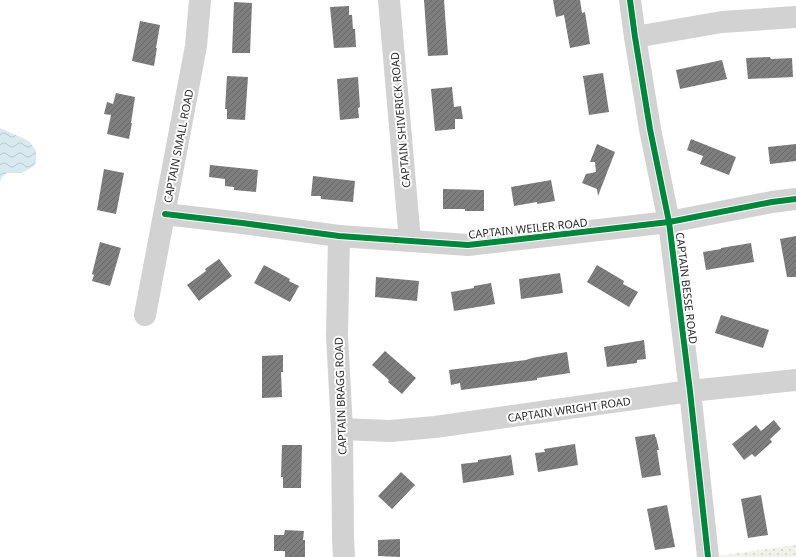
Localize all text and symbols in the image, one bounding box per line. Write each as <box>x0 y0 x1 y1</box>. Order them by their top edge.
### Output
street label: CAPTAIN SHIVERICK ROAD <box>387 52 413 188</box>
street label: CAPTAIN SMALL ROAD <box>160 88 196 204</box>
street label: CAPTAIN WEILER ROAD <box>468 214 588 242</box>
street label: CAPTAIN BESSE ROAD <box>673 231 701 345</box>
street label: CAPTAIN BRAGG ROAD <box>330 337 350 455</box>
street label: CAPTAIN WRIGHT ROAD <box>506 393 632 425</box>

